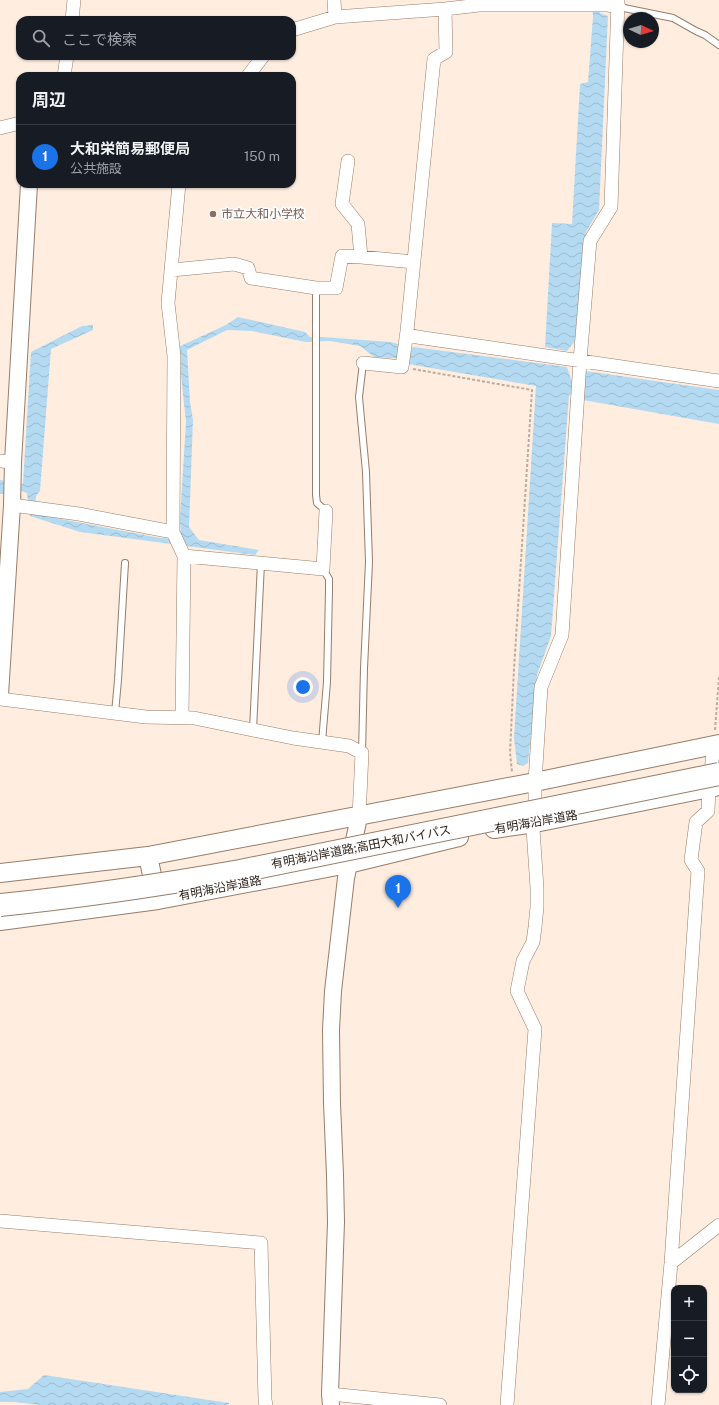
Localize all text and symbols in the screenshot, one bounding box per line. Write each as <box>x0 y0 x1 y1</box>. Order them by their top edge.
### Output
north arrow <box>623 12 659 48</box>
search box <box>16 16 296 60</box>
icon: search <box>30 27 52 49</box>
text: ここで検索 <box>62 31 137 48</box>
text: 周辺 <box>32 90 66 110</box>
text: 大和栄簡易郵便局 <box>70 140 190 157</box>
text: 1 <box>42 149 48 164</box>
text: 150 m <box>244 149 280 164</box>
text: 公共施設 <box>70 161 122 176</box>
place label: 市立大和小学校 <box>221 207 305 221</box>
marker: 市立大和小学校 <box>208 209 218 219</box>
your location <box>293 677 313 697</box>
street label: 有明海沿岸道路 <box>493 808 579 836</box>
street label: 有明海沿岸道路;高田大和バイパス <box>270 823 452 871</box>
street label: 有明海沿岸道路 <box>177 873 263 903</box>
pin: 1 <box>385 875 411 908</box>
map controls <box>671 1285 707 1393</box>
button: + <box>671 1285 707 1321</box>
button: − <box>671 1321 707 1357</box>
button: locate <box>671 1357 707 1393</box>

